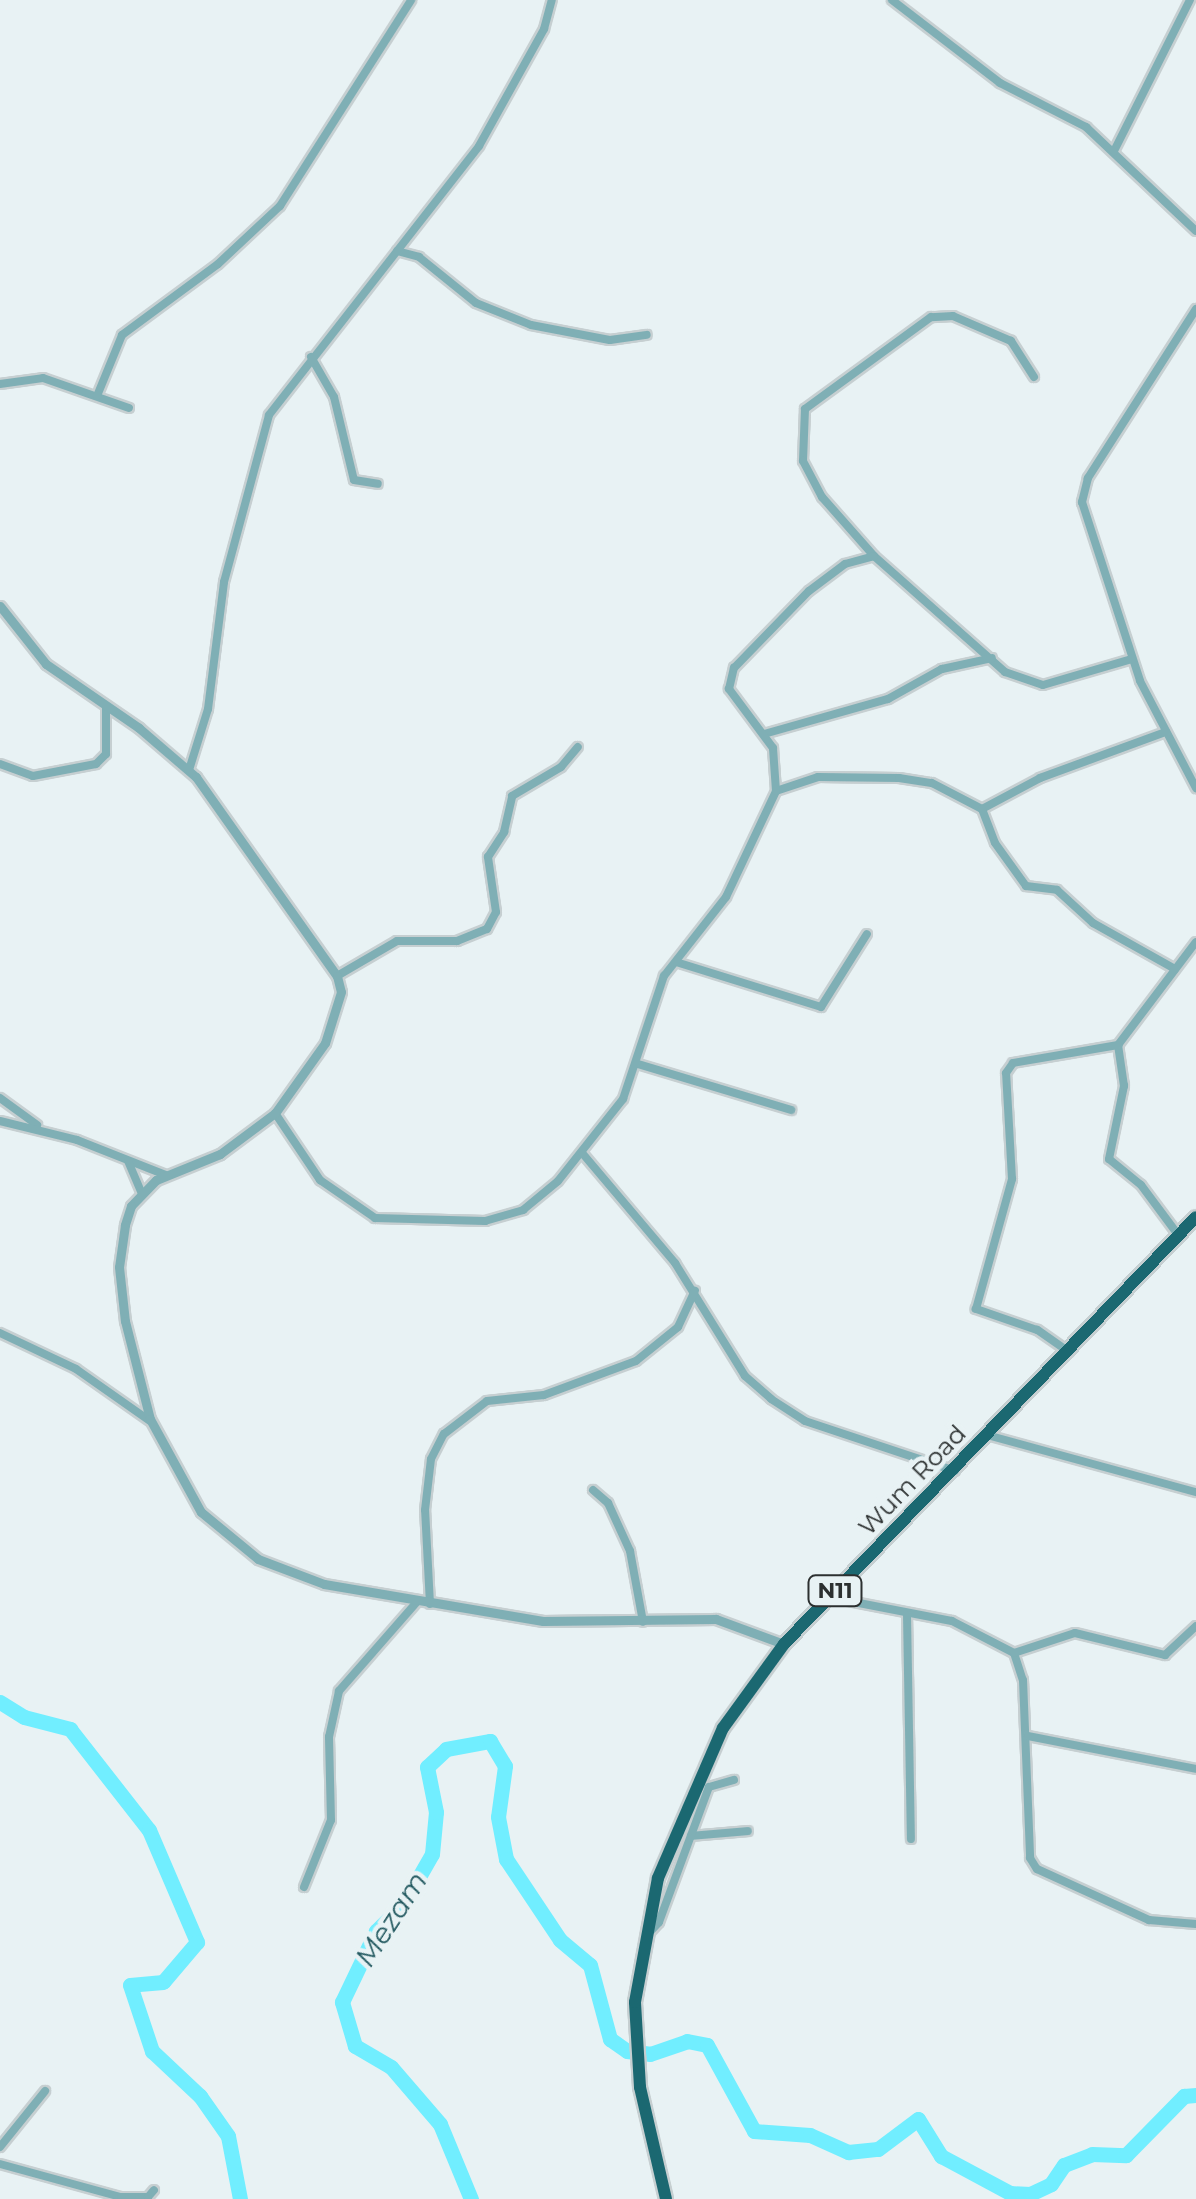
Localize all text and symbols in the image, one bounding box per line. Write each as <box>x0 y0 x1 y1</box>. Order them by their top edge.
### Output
street label: Wum Road <box>852 1418 972 1542</box>
road number: N11 <box>805 1574 865 1608</box>
water label: Mezam <box>348 1865 434 1973</box>

